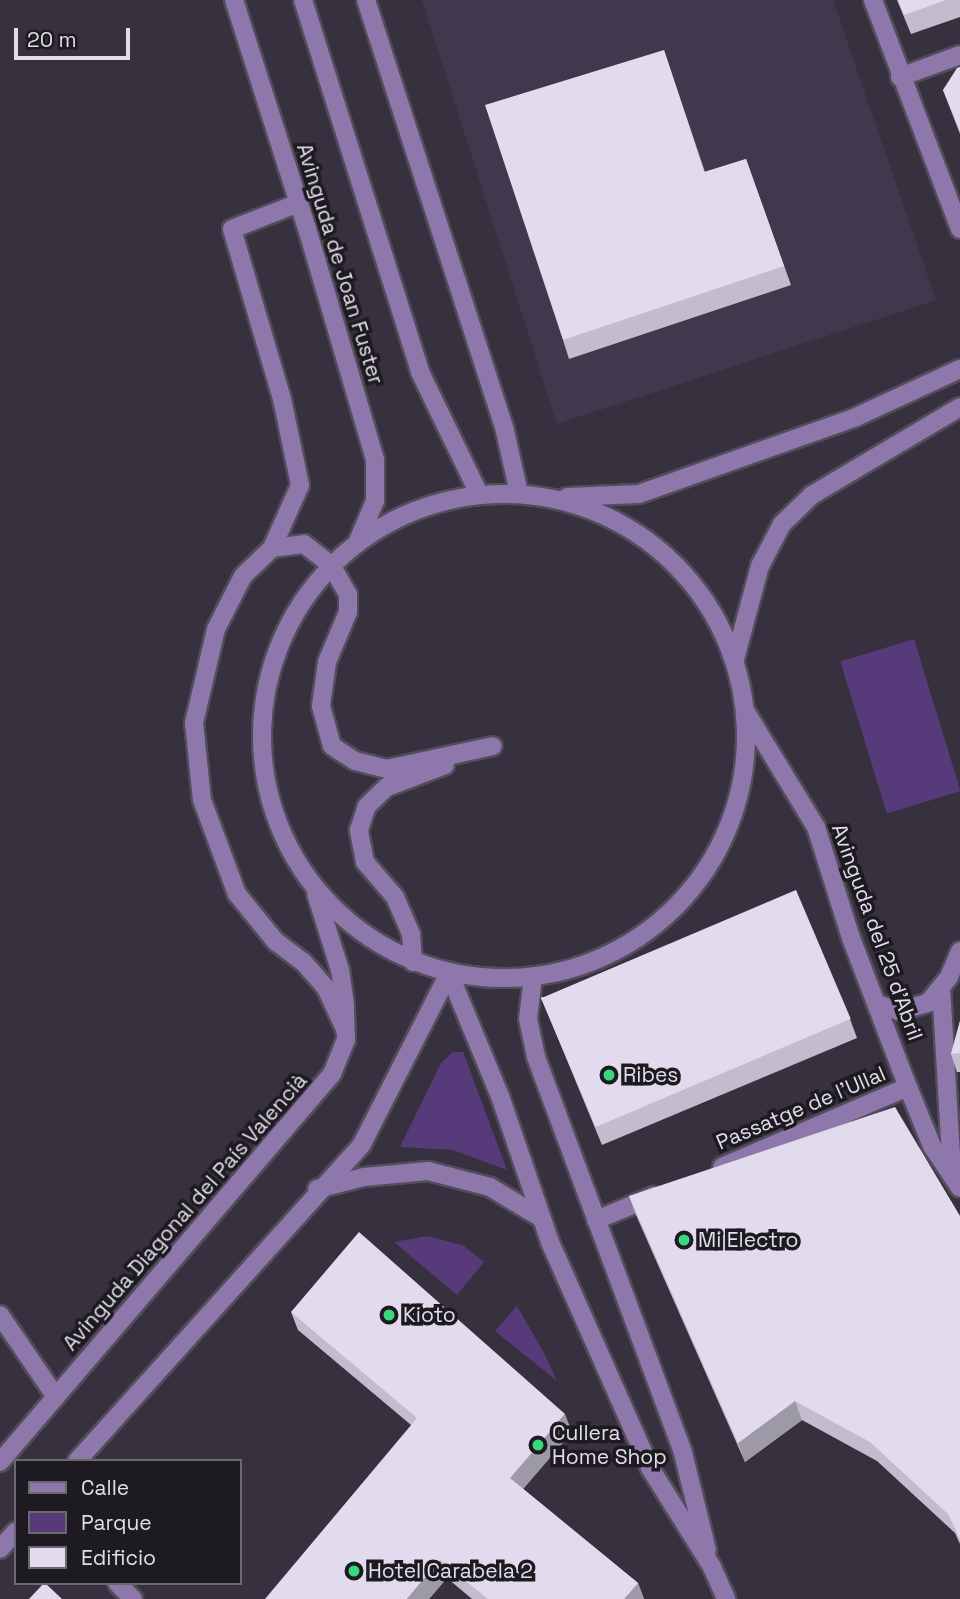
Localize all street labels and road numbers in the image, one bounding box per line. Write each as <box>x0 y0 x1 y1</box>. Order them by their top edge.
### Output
street label: Avinguda de Joan Fuster <box>291 140 389 388</box>
street label: Avinguda del 25 d'Abril <box>826 820 928 1044</box>
street label: Passatge de l'Ullal <box>712 1061 890 1155</box>
street label: Avinguda Diagonal del País Valencià <box>58 1068 312 1356</box>

